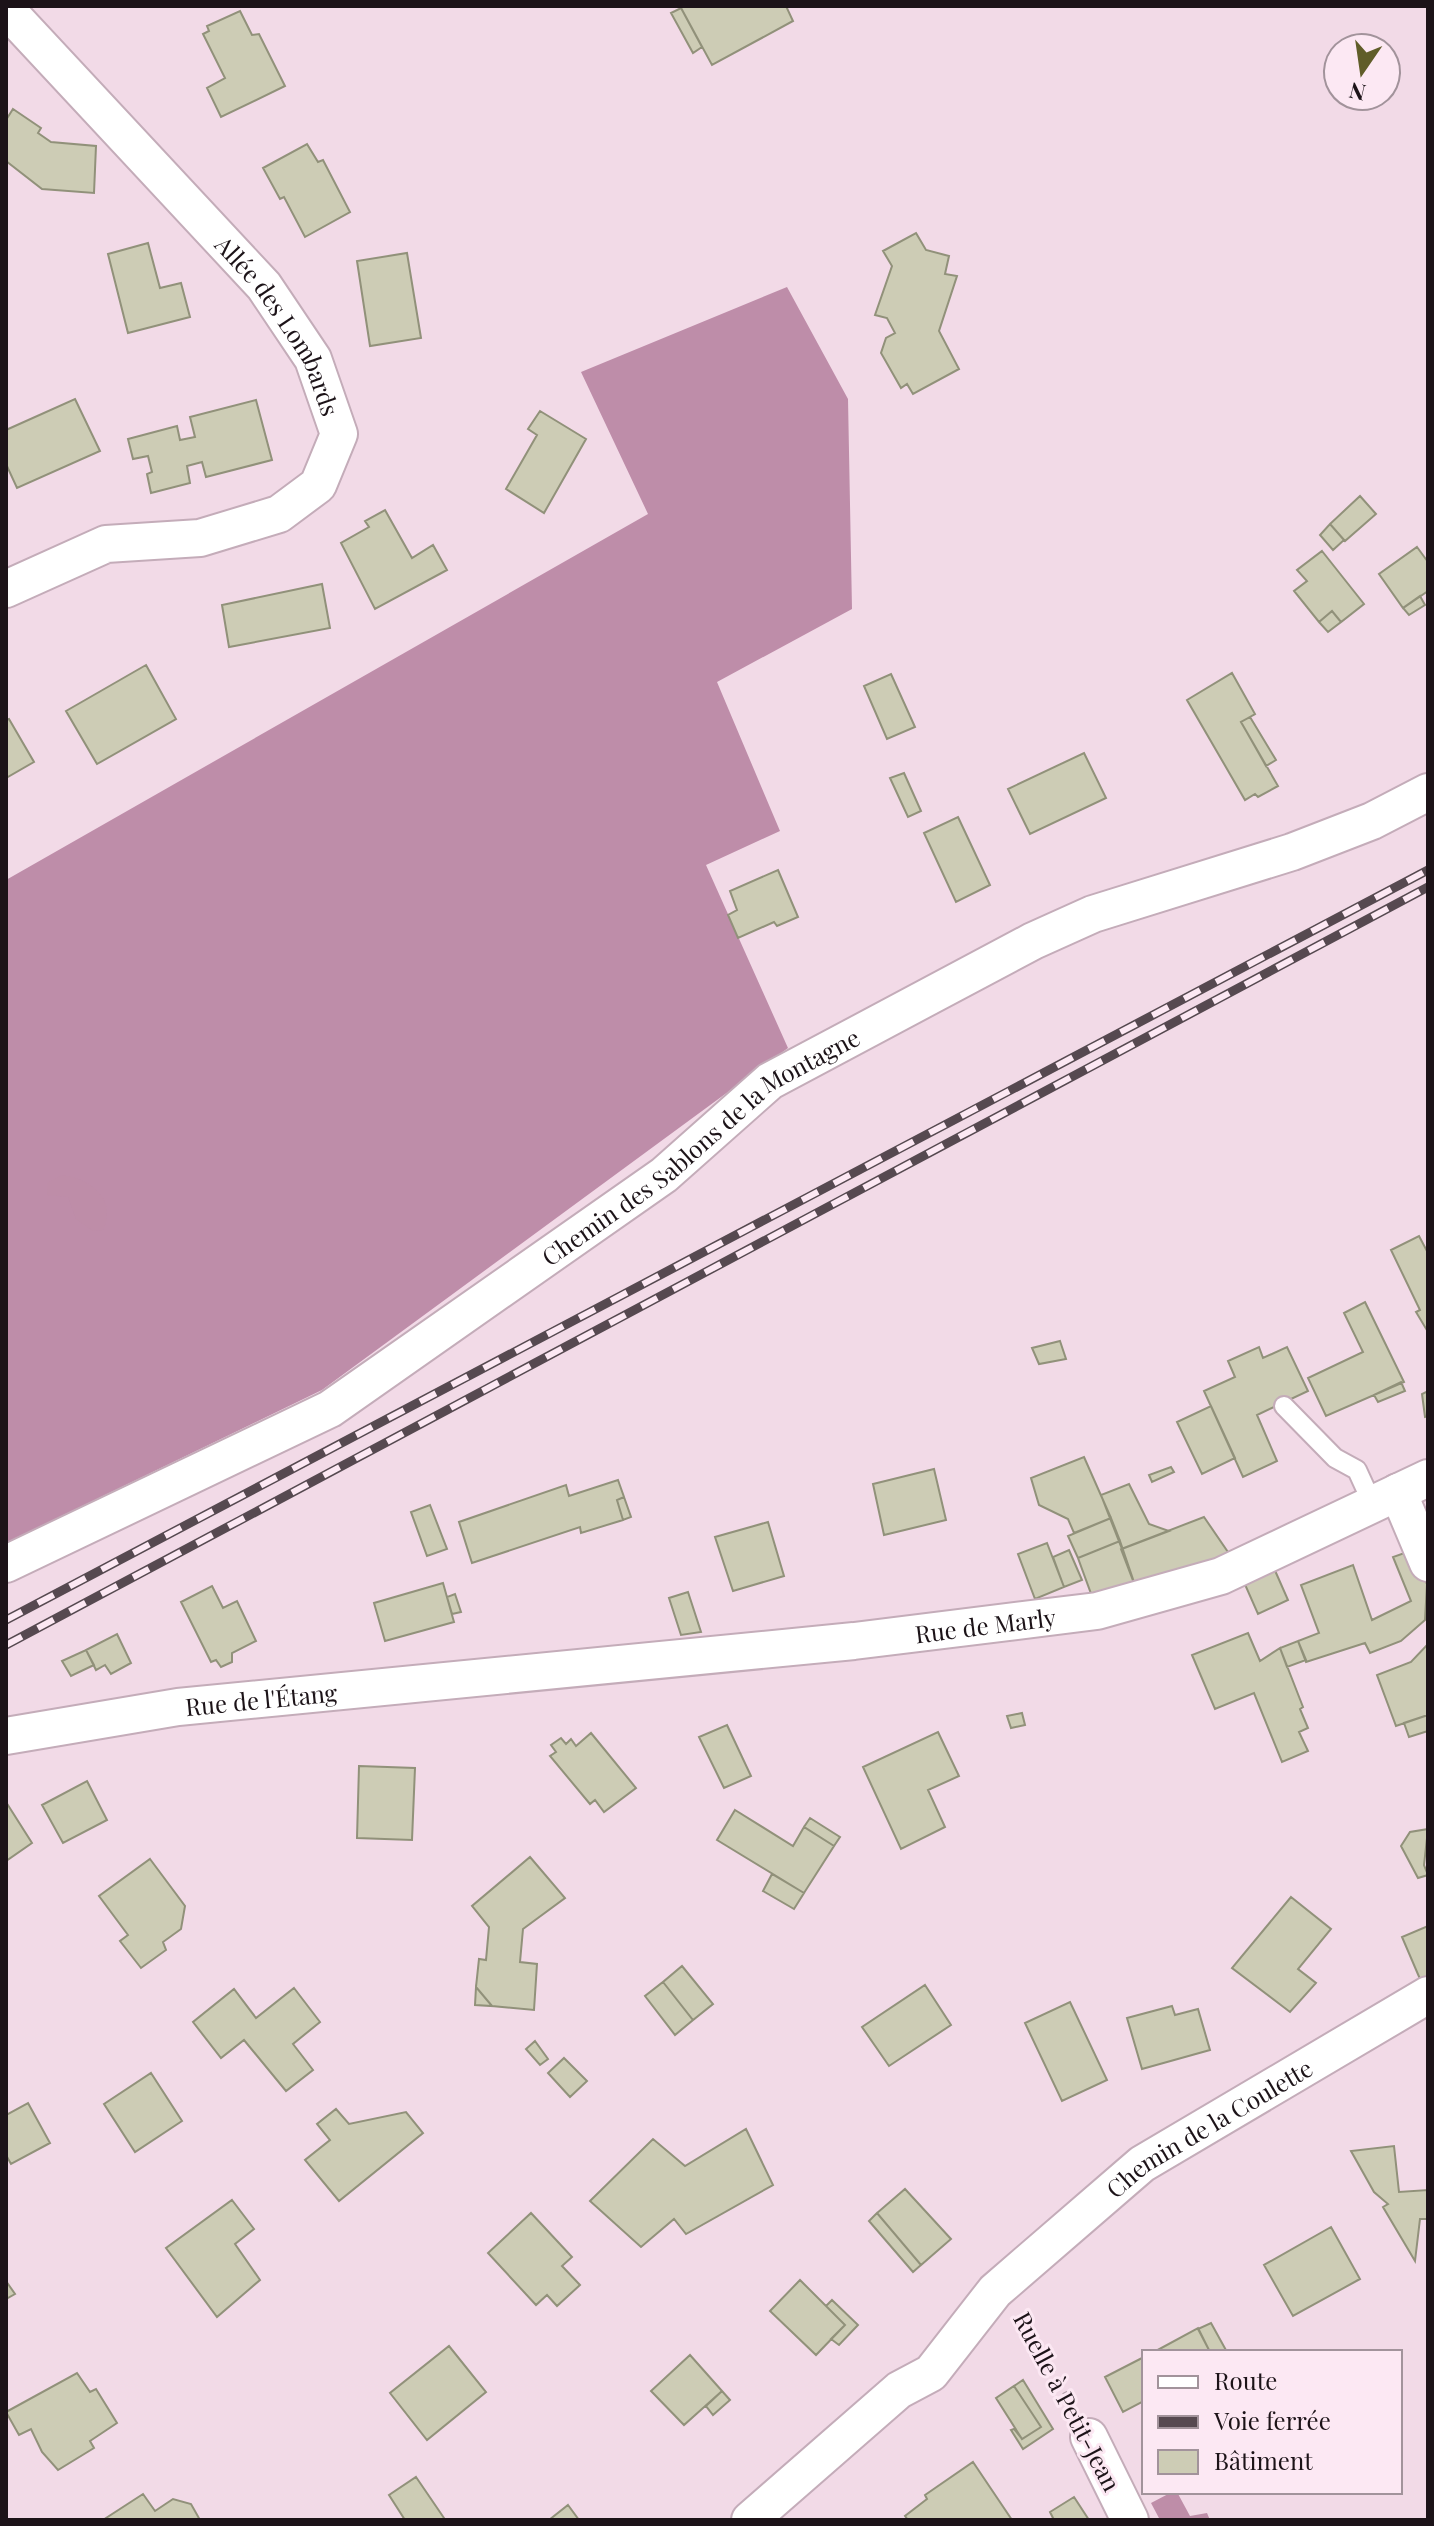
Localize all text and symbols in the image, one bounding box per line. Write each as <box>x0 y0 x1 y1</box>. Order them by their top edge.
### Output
north arrow <box>1322 32 1402 112</box>
text: N <box>1346 76 1368 109</box>
street label: Allée des Lombards <box>208 228 347 420</box>
street label: Chemin des Sablons de la Montagne <box>535 1020 865 1272</box>
street label: Rue de Marly <box>913 1600 1058 1649</box>
street label: Rue de l'Étang <box>184 1676 339 1722</box>
street label: Chemin de la Coulette <box>1099 2051 1318 2204</box>
street label: Ruelle à Petit-Jean <box>1007 2306 1129 2496</box>
legend <box>1142 2350 1402 2494</box>
text: Route <box>1214 2364 1277 2396</box>
text: Voie ferrée <box>1213 2404 1331 2436</box>
text: Bâtiment <box>1214 2444 1313 2476</box>

